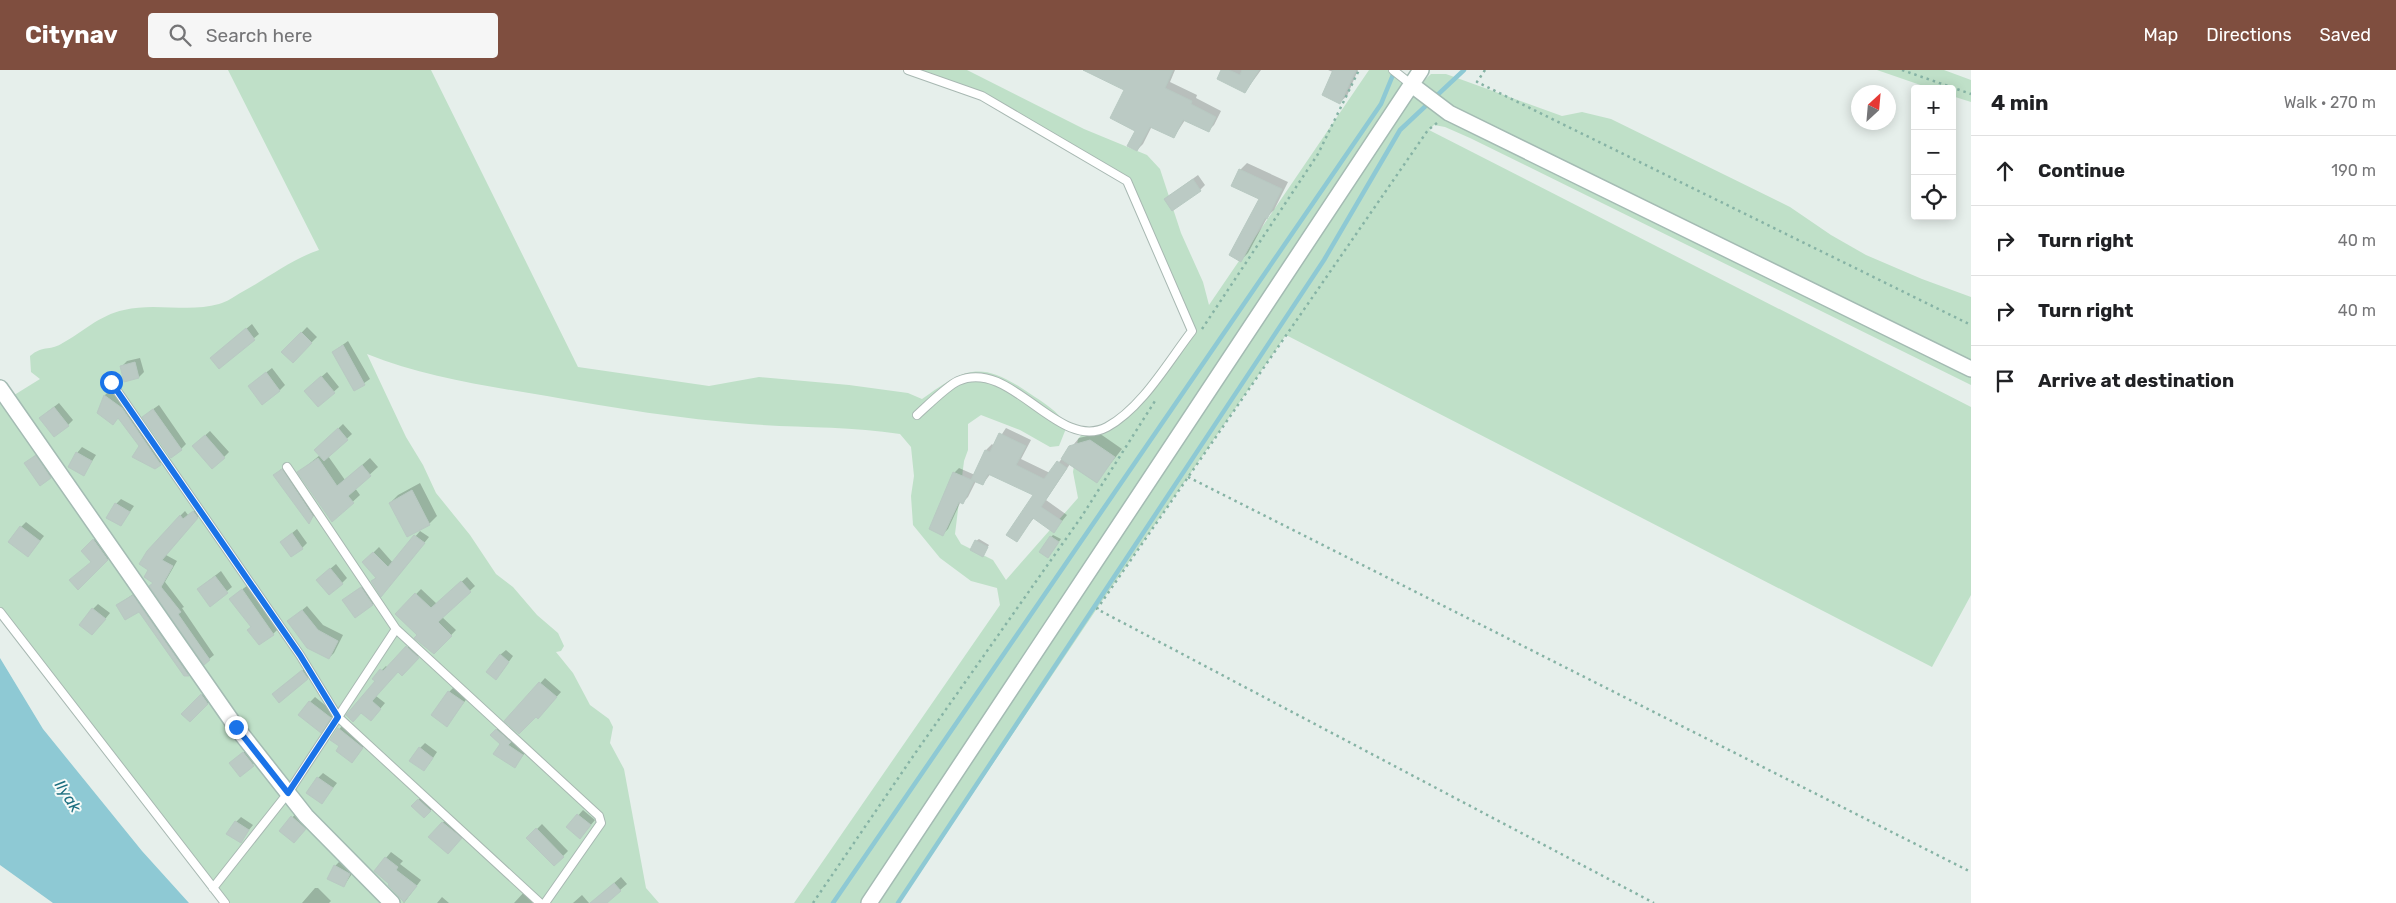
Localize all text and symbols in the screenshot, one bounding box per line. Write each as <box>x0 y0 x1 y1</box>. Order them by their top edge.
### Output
search box <box>148 13 498 58</box>
text: Citynav <box>25 21 118 49</box>
icon: search <box>166 21 194 49</box>
text: Search here <box>206 24 312 47</box>
text: Map <box>2143 24 2178 46</box>
text: Directions <box>2206 24 2292 46</box>
text: Saved <box>2320 24 2371 46</box>
north arrow <box>1851 85 1896 130</box>
map controls <box>1911 85 1956 220</box>
button: + <box>1911 85 1956 130</box>
text: 4 min <box>1991 90 2049 115</box>
text: Walk · 270 m <box>2284 93 2376 112</box>
button: − <box>1911 130 1956 175</box>
icon: ahead <box>1991 157 2019 185</box>
text: Continue <box>2038 159 2125 182</box>
text: 190 m <box>2331 161 2376 180</box>
button: locate <box>1911 175 1956 220</box>
icon: right <box>1991 227 2019 255</box>
text: Turn right <box>2038 229 2133 252</box>
text: 40 m <box>2338 231 2376 250</box>
icon: right <box>1991 297 2019 325</box>
text: Turn right <box>2038 299 2133 322</box>
text: 40 m <box>2338 301 2376 320</box>
icon: arrive <box>1991 367 2019 395</box>
text: Arrive at destination <box>2038 369 2234 392</box>
route start <box>100 371 123 394</box>
route end <box>225 716 248 739</box>
water label: Ilyak <box>51 776 86 816</box>

